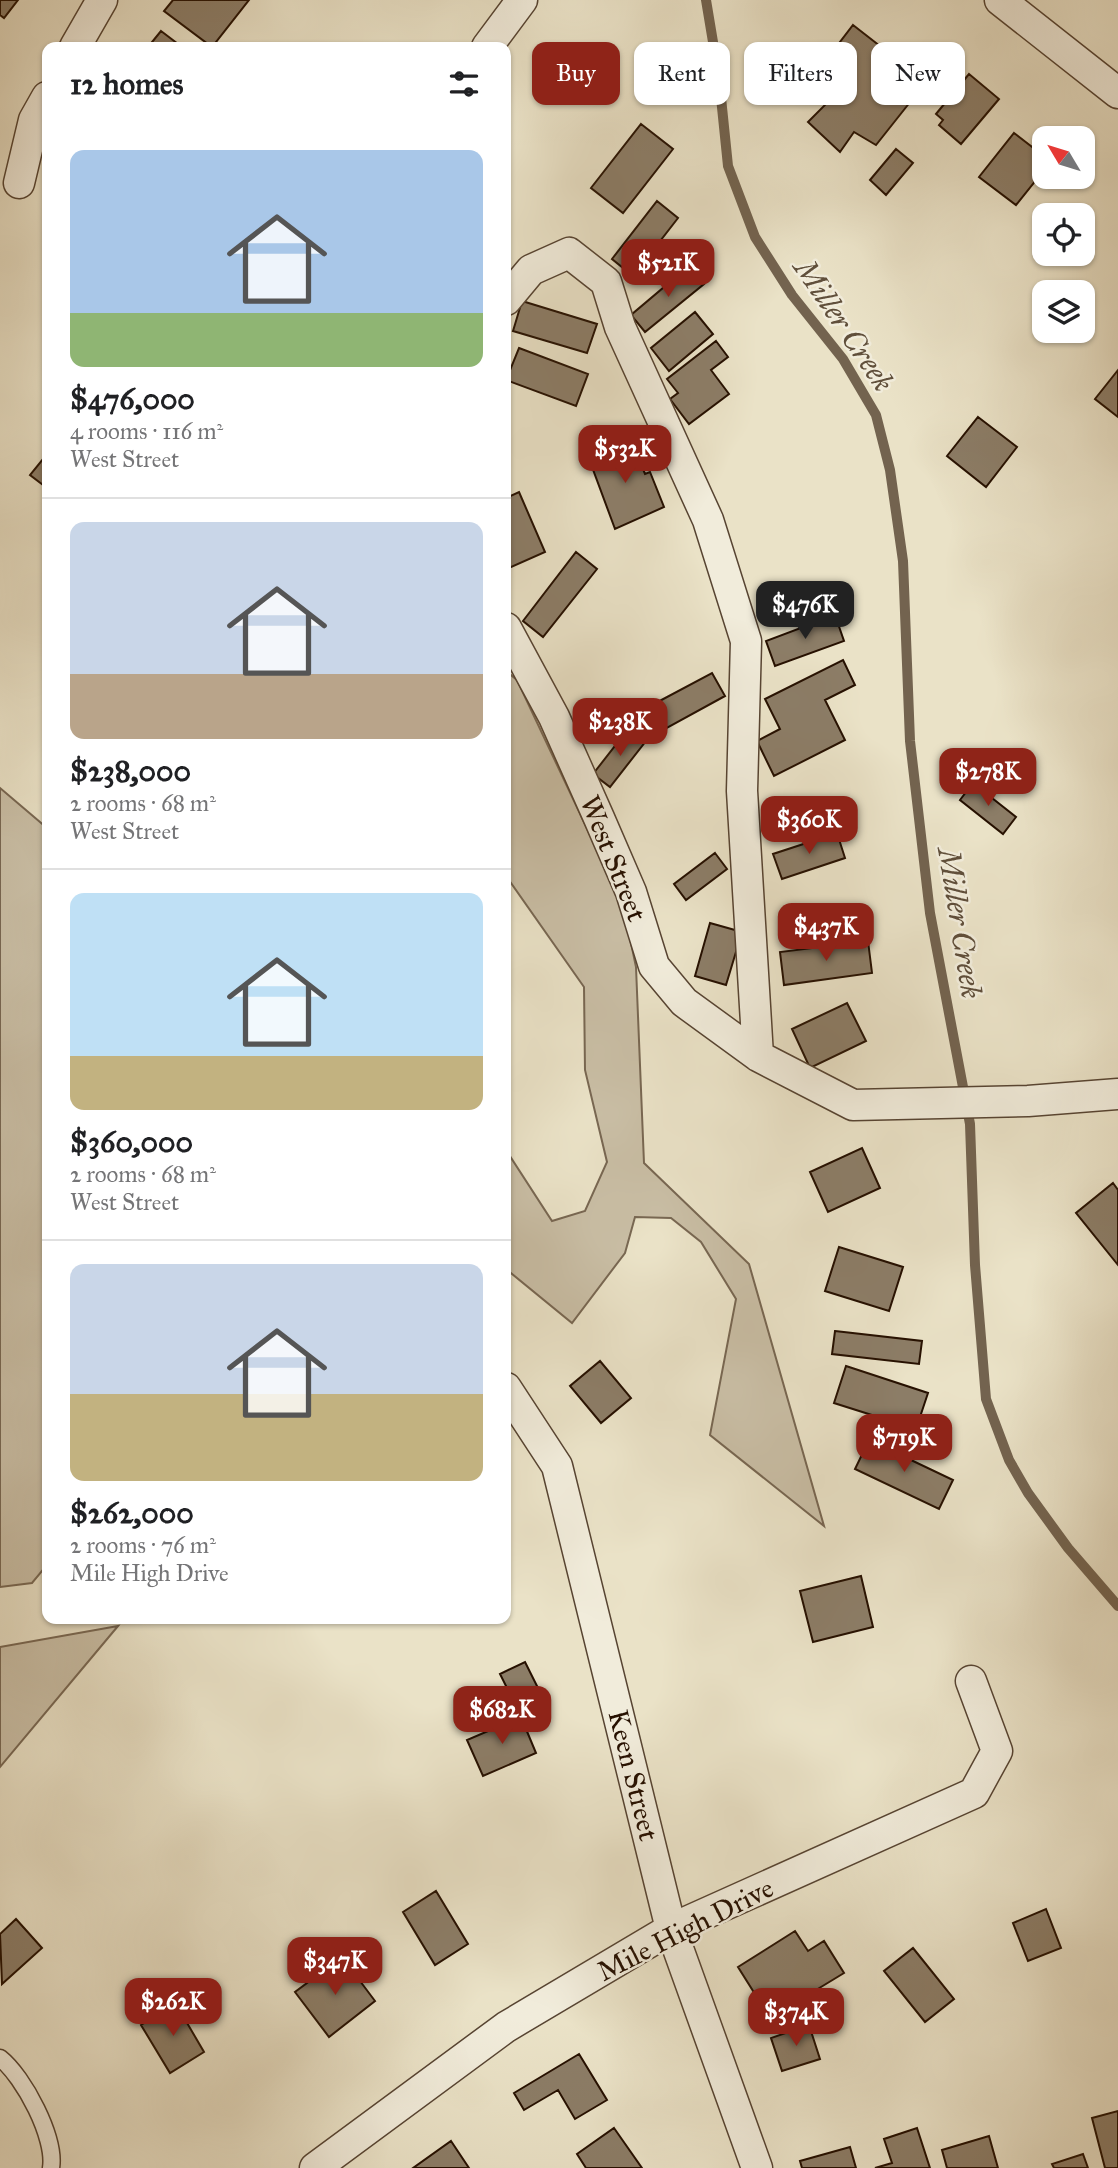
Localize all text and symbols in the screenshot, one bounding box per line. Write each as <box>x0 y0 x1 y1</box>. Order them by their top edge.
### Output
chip: Buy <box>532 42 620 105</box>
chip: Rent <box>634 42 730 105</box>
chip: Filters <box>744 42 857 105</box>
chip: New <box>871 42 965 105</box>
icon: filters <box>445 65 483 103</box>
text: 12 homes <box>70 66 183 102</box>
north arrow <box>1032 126 1096 189</box>
map controls <box>1032 126 1095 343</box>
icon: home <box>214 196 340 322</box>
button: locate <box>1032 203 1095 266</box>
pin: $521K <box>619 240 717 299</box>
text: $521K <box>637 248 699 276</box>
water label: Miller Creek <box>785 249 901 398</box>
button: layers <box>1032 280 1095 343</box>
text: $476,000 <box>70 381 195 417</box>
text: 4 rooms · 116 m² <box>70 417 223 445</box>
pin: $532K <box>576 426 674 485</box>
text: $532K <box>594 434 656 462</box>
text: West Street <box>70 445 179 473</box>
icon: home <box>214 568 340 694</box>
pin: $476K <box>756 582 854 641</box>
text: $476K <box>772 590 838 618</box>
pin: $238K <box>571 698 669 758</box>
text: $238K <box>589 707 651 735</box>
pin: $278K <box>939 748 1037 808</box>
text: $238,000 <box>70 753 191 789</box>
text: $278K <box>955 757 1021 785</box>
text: 2 rooms · 68 m² <box>70 789 216 817</box>
street label: West Street <box>572 790 655 926</box>
pin: $360K <box>760 796 858 856</box>
text: $360K <box>777 805 841 833</box>
text: West Street <box>70 817 179 845</box>
water label: Miller Creek <box>930 842 990 1001</box>
pin: $437K <box>777 904 875 963</box>
text: $437K <box>794 912 858 940</box>
icon: home <box>214 939 340 1065</box>
text: $360,000 <box>70 1124 193 1160</box>
text: 2 rooms · 68 m² <box>70 1160 216 1188</box>
text: West Street <box>70 1188 179 1216</box>
icon: home <box>214 1310 340 1436</box>
pin: $719K <box>855 1414 953 1474</box>
text: $719K <box>872 1423 936 1451</box>
text: $262,000 <box>70 1495 194 1531</box>
text: 2 rooms · 76 m² <box>70 1531 216 1559</box>
text: Mile High Drive <box>70 1559 229 1587</box>
pin: $682K <box>453 1686 551 1746</box>
text: $682K <box>469 1695 535 1723</box>
street label: Keen Street <box>600 1706 667 1844</box>
street label: Mile High Drive <box>591 1870 779 1989</box>
pin: $347K <box>286 1938 384 1997</box>
text: $347K <box>303 1946 367 1974</box>
pin: $262K <box>124 1979 222 2038</box>
text: $262K <box>141 1987 205 2015</box>
pin: $374K <box>747 1988 845 2048</box>
text: $374K <box>764 1997 828 2025</box>

